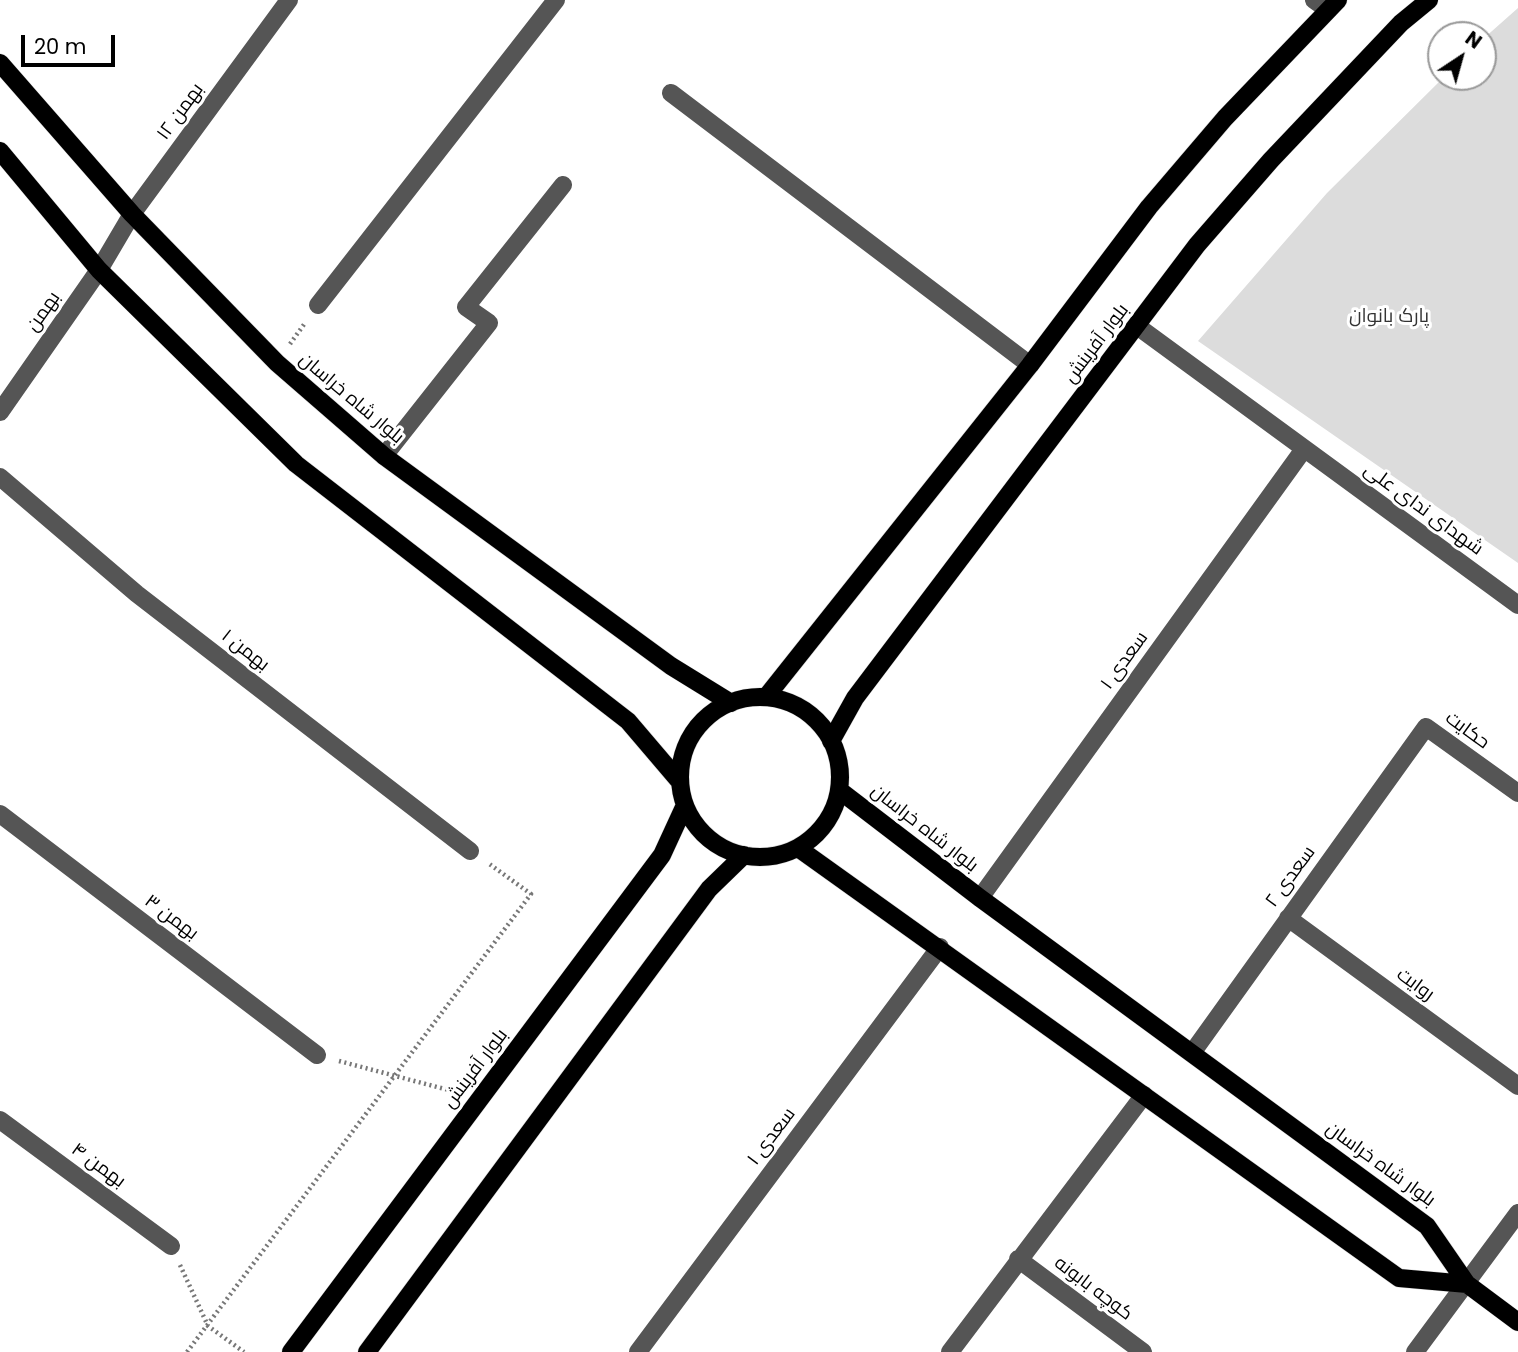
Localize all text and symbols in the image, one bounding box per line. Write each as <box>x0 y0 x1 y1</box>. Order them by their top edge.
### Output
scale bar <box>24 21 119 65</box>
north arrow <box>1427 21 1497 91</box>
text: N <box>1460 25 1487 55</box>
text: 20 m <box>34 32 87 61</box>
street label: ۱۲ بهمن <box>153 79 209 145</box>
street label: بهمن <box>22 288 66 336</box>
street label: بلوار آفرینش <box>1060 300 1134 388</box>
park label: پارک بانوان <box>1349 306 1429 328</box>
street label: بلوار شاه خراسان <box>294 349 408 449</box>
street label: شهدای ندای علی <box>1359 459 1487 561</box>
street label: بهمن ۱ <box>216 625 274 677</box>
street label: سعدی ۱ <box>1096 628 1154 694</box>
street label: حکایت <box>1440 707 1494 755</box>
street label: بلوار شاه خراسان <box>866 780 982 878</box>
street label: سعدی ۲ <box>1261 842 1321 912</box>
street label: بهمن ۳ <box>140 890 202 946</box>
street label: روایت <box>1392 964 1438 1006</box>
street label: بلوار آفرینش <box>439 1025 513 1113</box>
street label: سعدی ۱ <box>743 1104 801 1170</box>
street label: بلوار شاه خراسان <box>1321 1118 1439 1212</box>
street label: بهمن ۴ <box>66 1139 130 1193</box>
street label: کوچه بابونه <box>1049 1252 1137 1326</box>

